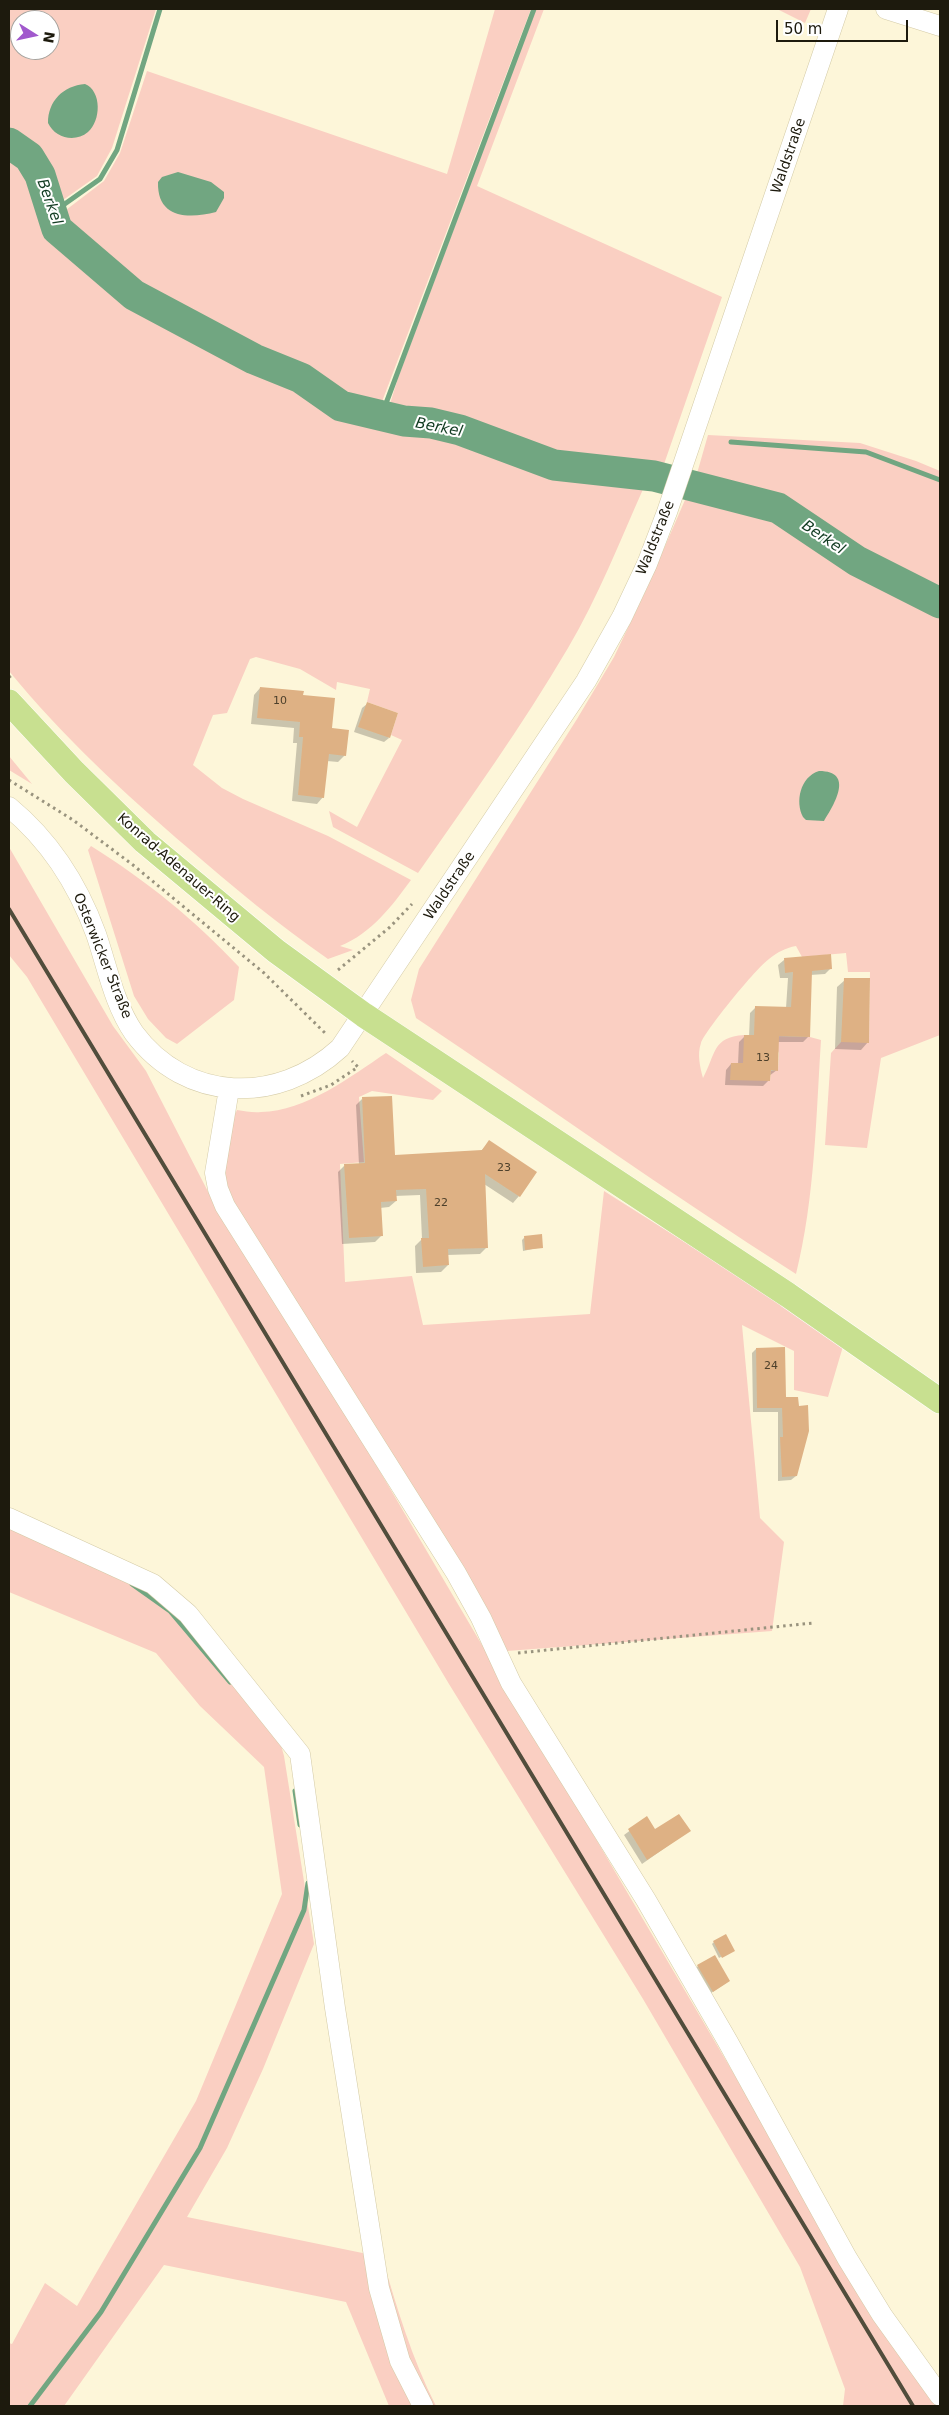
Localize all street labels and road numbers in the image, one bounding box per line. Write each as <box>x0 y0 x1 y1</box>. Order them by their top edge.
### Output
street label: Waldstraße <box>768 116 810 196</box>
street label: Waldstraße <box>633 498 679 578</box>
street label: Konrad-Adenauer-Ring <box>113 810 243 926</box>
street label: Waldstraße <box>421 849 479 923</box>
street label: Osterwicker Straße <box>69 891 135 1021</box>

